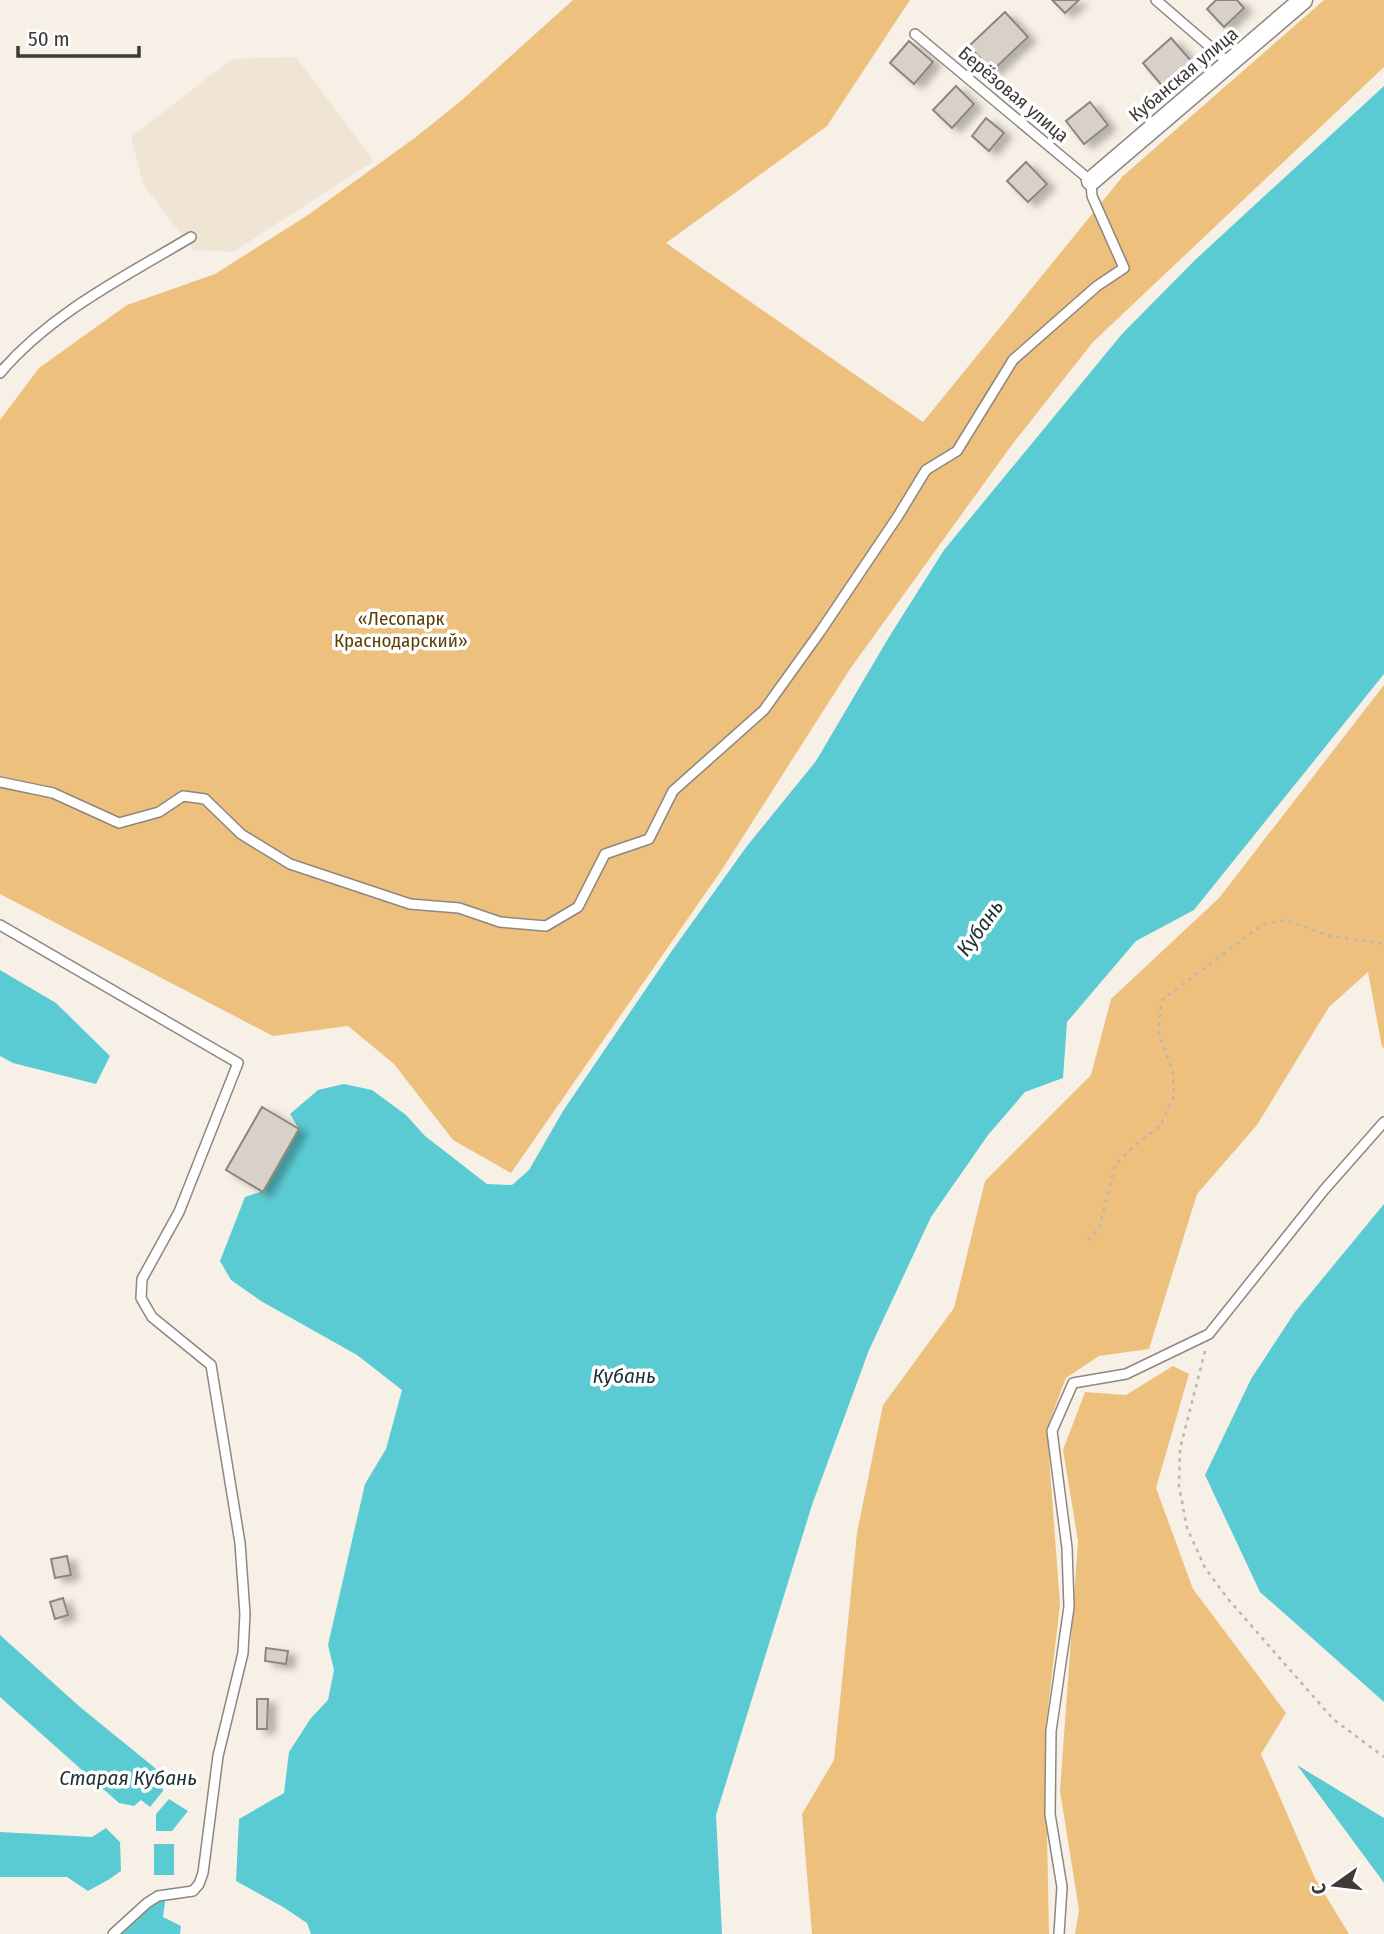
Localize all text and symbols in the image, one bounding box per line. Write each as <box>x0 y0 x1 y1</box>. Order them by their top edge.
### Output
scale bar <box>18 14 138 58</box>
street label: Кубанская улица <box>1124 22 1242 127</box>
text: 50 m <box>28 26 70 52</box>
street label: Берёзовая улица <box>954 42 1074 147</box>
park label: «Лесопарк Краснодарский» <box>334 607 468 652</box>
water label: Кубань <box>951 895 1009 961</box>
water label: Кубань <box>592 1363 656 1389</box>
water label: Старая Кубань <box>59 1765 197 1791</box>
north arrow <box>1300 1850 1370 1920</box>
text: С <box>1307 1881 1331 1897</box>

